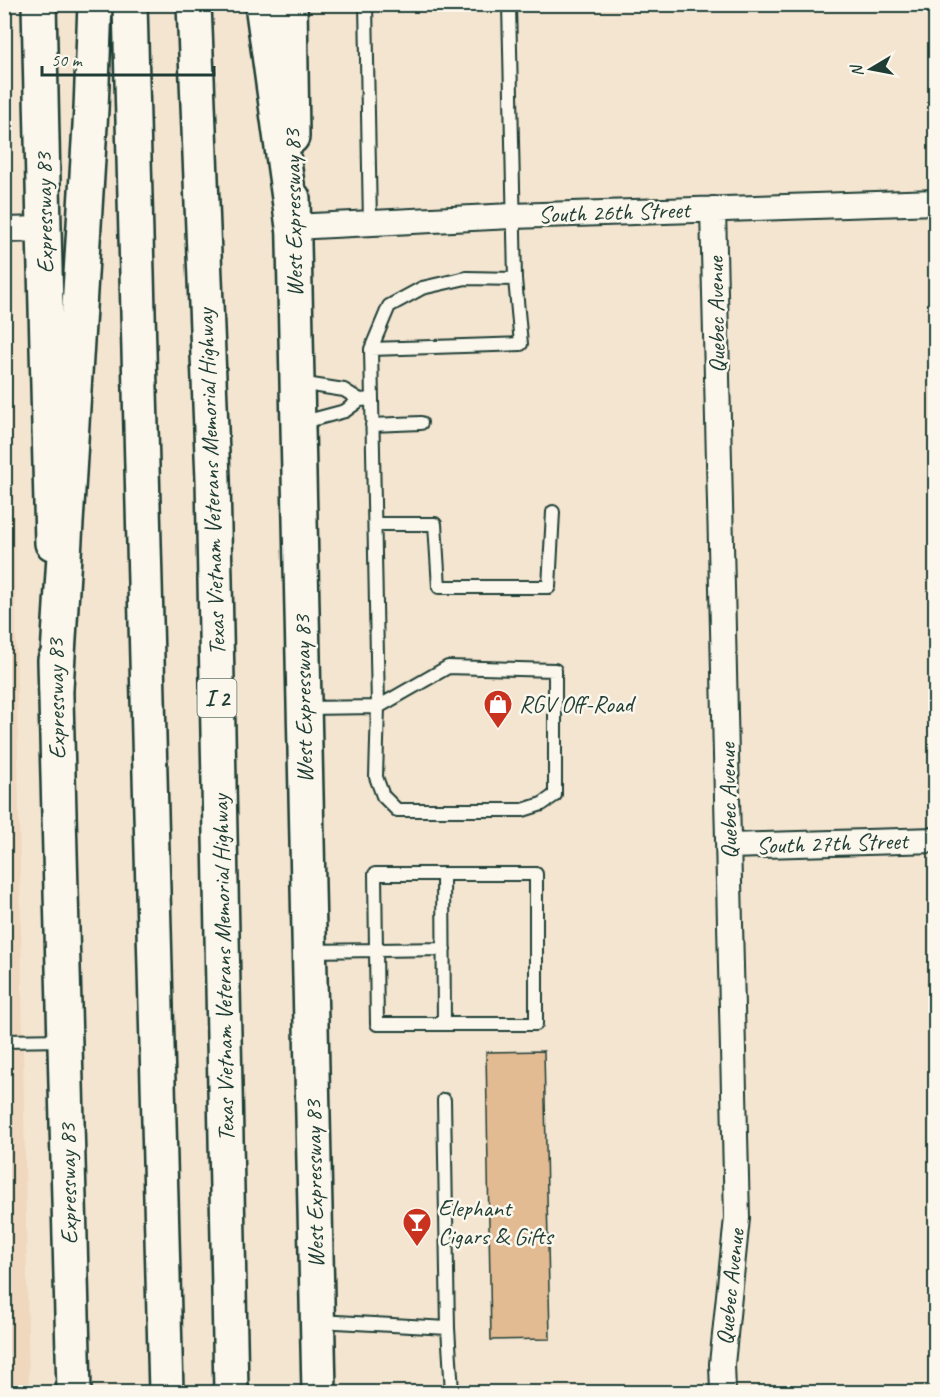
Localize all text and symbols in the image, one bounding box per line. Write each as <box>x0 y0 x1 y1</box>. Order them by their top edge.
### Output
scale bar <box>42 39 214 77</box>
north arrow <box>841 39 901 99</box>
text: 50 m <box>51 49 84 71</box>
text: N <box>846 62 868 78</box>
street label: West Expressway 83 <box>277 127 309 297</box>
street label: Expressway 83 <box>28 150 60 274</box>
street label: South 26th Street <box>538 194 692 230</box>
street label: Quebec Avenue <box>700 254 732 373</box>
street label: Texas Vietnam Veterans Memorial Highway <box>190 306 232 656</box>
street label: West Expressway 83 <box>287 613 319 783</box>
street label: Expressway 83 <box>40 636 72 760</box>
road number: I 2 <box>198 679 236 717</box>
shop icon: RGV Off-Road <box>482 688 514 730</box>
place label: RGV Off-Road <box>519 689 636 719</box>
street label: Quebec Avenue <box>712 740 744 859</box>
street label: Texas Vietnam Veterans Memorial Highway <box>205 792 241 1142</box>
street label: South 27th Street <box>756 825 910 861</box>
street label: West Expressway 83 <box>298 1098 330 1268</box>
street label: Expressway 83 <box>52 1121 84 1245</box>
place label: Elephant Cigars & Gifts <box>438 1193 555 1251</box>
bar icon: Elephant Cigars & Gifts <box>401 1206 433 1248</box>
street label: Quebec Avenue <box>709 1225 751 1346</box>

